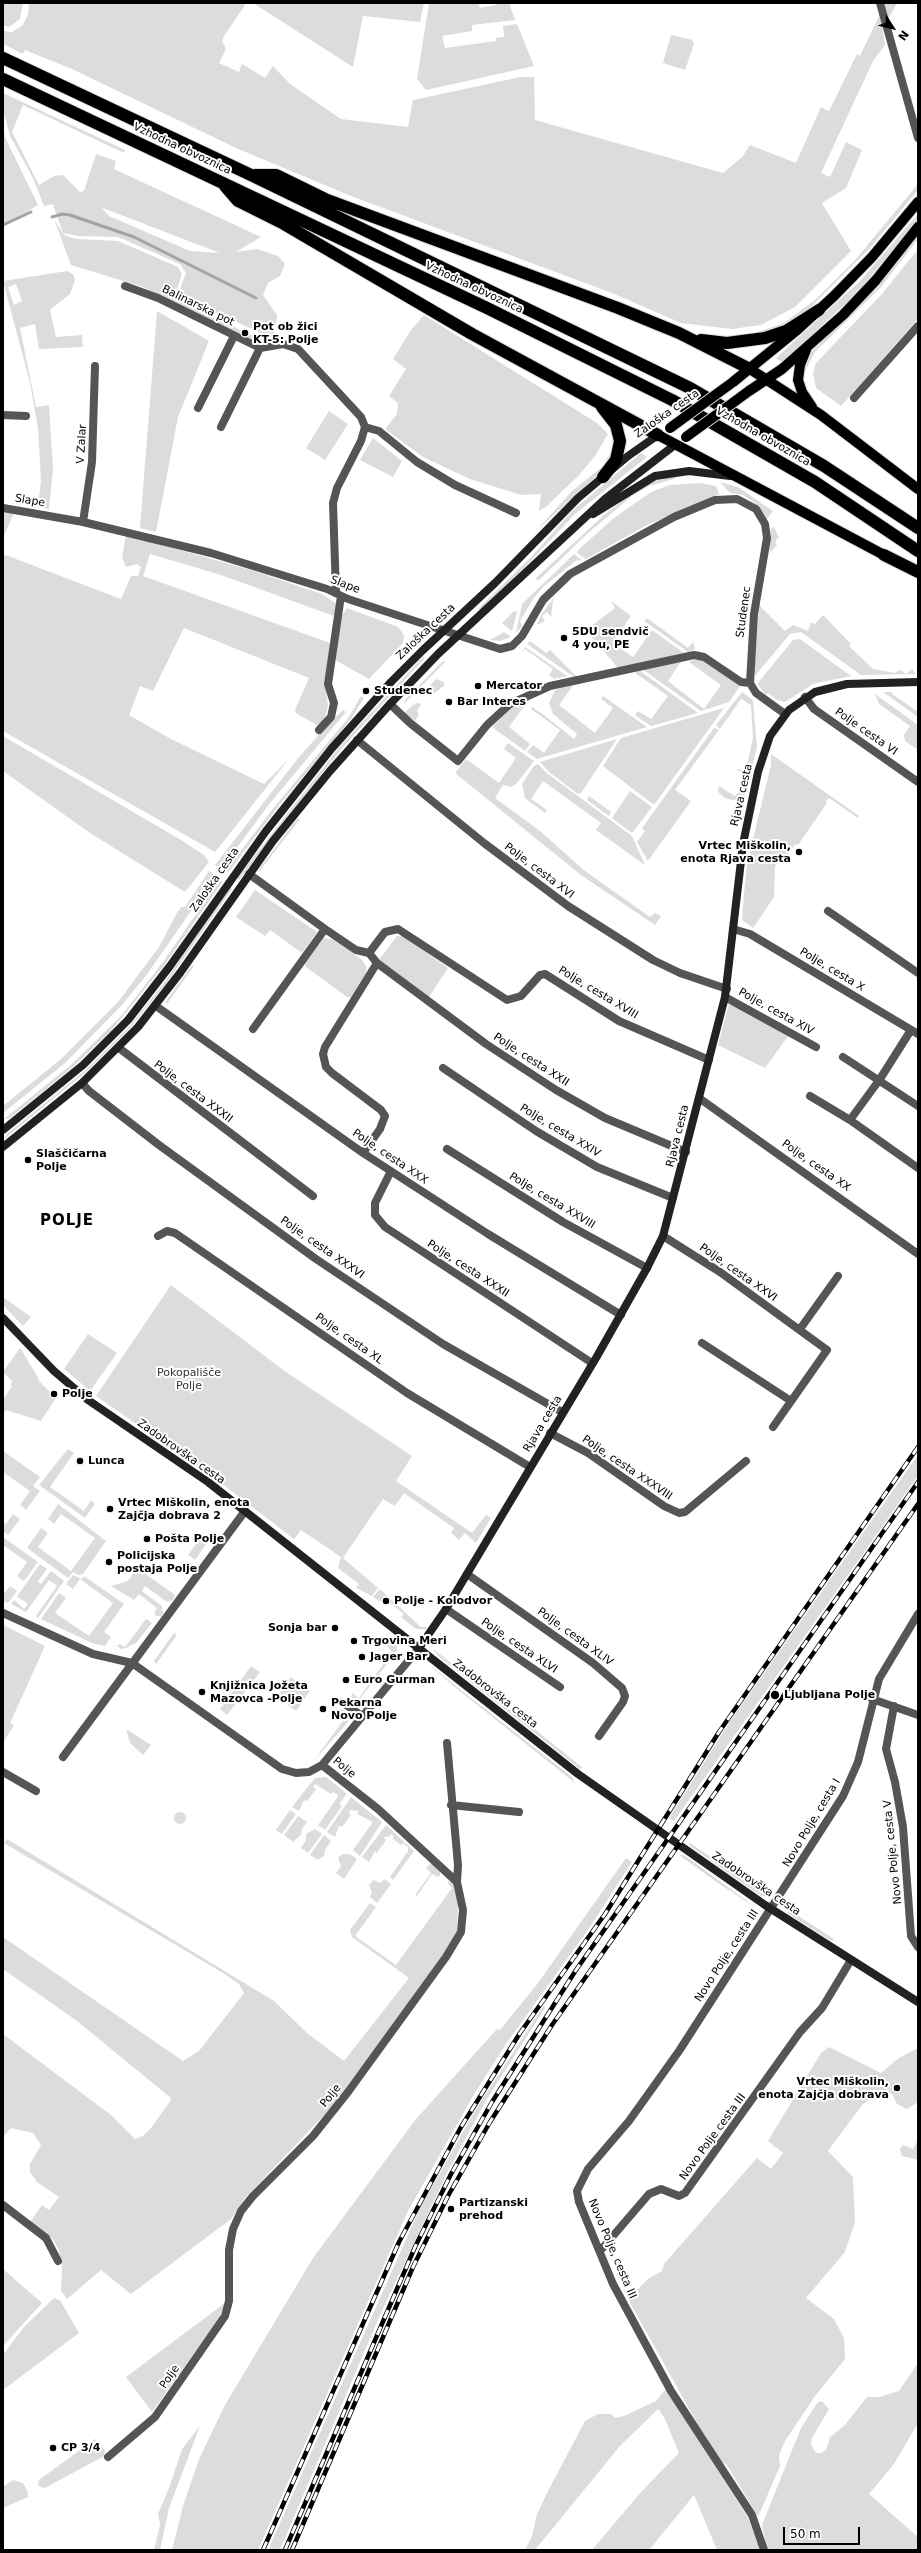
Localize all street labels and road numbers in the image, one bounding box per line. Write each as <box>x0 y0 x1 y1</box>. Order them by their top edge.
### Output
street label: Vzhodna obvoznica <box>131 120 233 178</box>
street label: Vzhodna obvoznica <box>423 259 525 317</box>
street label: Balinarska pot <box>160 283 236 329</box>
street label: Zaloška cesta <box>632 387 702 441</box>
street label: Vzhodna obvoznica <box>713 405 813 469</box>
street label: V Zalar <box>74 424 90 464</box>
street label: Slape <box>14 492 46 510</box>
street label: Slape <box>328 573 362 597</box>
street label: Studenec <box>734 585 754 639</box>
street label: Zaloška cesta <box>394 601 458 663</box>
street label: Polje cesta VI <box>832 706 900 758</box>
street label: Rjava cesta <box>728 762 756 828</box>
street label: Polje, cesta XVI <box>501 840 577 902</box>
street label: Zaloška cesta <box>188 845 242 915</box>
street label: Polje, cesta X <box>797 945 867 995</box>
street label: Polje, cesta XVIII <box>556 964 640 1022</box>
street label: Polje, cesta XIV <box>736 986 816 1038</box>
street label: Polje, cesta XXII <box>491 1031 571 1089</box>
street label: Polje, cesta XXXII <box>151 1058 235 1126</box>
street label: Polje, cesta XXIV <box>517 1102 603 1160</box>
street label: Rjava cesta <box>664 1103 692 1169</box>
street label: Polje, cesta XXX <box>350 1127 430 1187</box>
street label: Polje, cesta XX <box>779 1137 853 1195</box>
street label: Polje, cesta XXVIII <box>506 1170 598 1232</box>
street label: Polje, cesta XXXVI <box>278 1214 366 1282</box>
street label: Polje, cesta XXXII <box>425 1238 511 1300</box>
street label: Polje, cesta XXVI <box>697 1241 779 1305</box>
street label: Polje, cesta XL <box>313 1311 385 1367</box>
street label: Rjava cesta <box>521 1393 565 1455</box>
street label: Zadobrovška cesta <box>135 1417 227 1487</box>
street label: Polje, cesta XXXVIII <box>579 1433 675 1503</box>
street label: Polje, cesta XLIV <box>535 1605 615 1669</box>
street label: Polje, cesta XLVI <box>478 1616 560 1676</box>
street label: Zadobrovška cesta <box>450 1657 540 1731</box>
street label: Polje <box>330 1755 358 1781</box>
street label: Novo Polje, cesta I <box>780 1776 844 1870</box>
street label: Novo Polje, cesta V <box>881 1799 905 1905</box>
street label: Zadobrovška cesta <box>709 1849 803 1919</box>
street label: Novo Polje, cesta III <box>692 1907 762 2005</box>
street label: Polje <box>318 2082 344 2110</box>
street label: Novo Polje cesta III <box>677 2091 749 2183</box>
street label: Novo Polje, cesta III <box>585 2197 639 2301</box>
street label: Polje <box>157 2363 183 2391</box>

